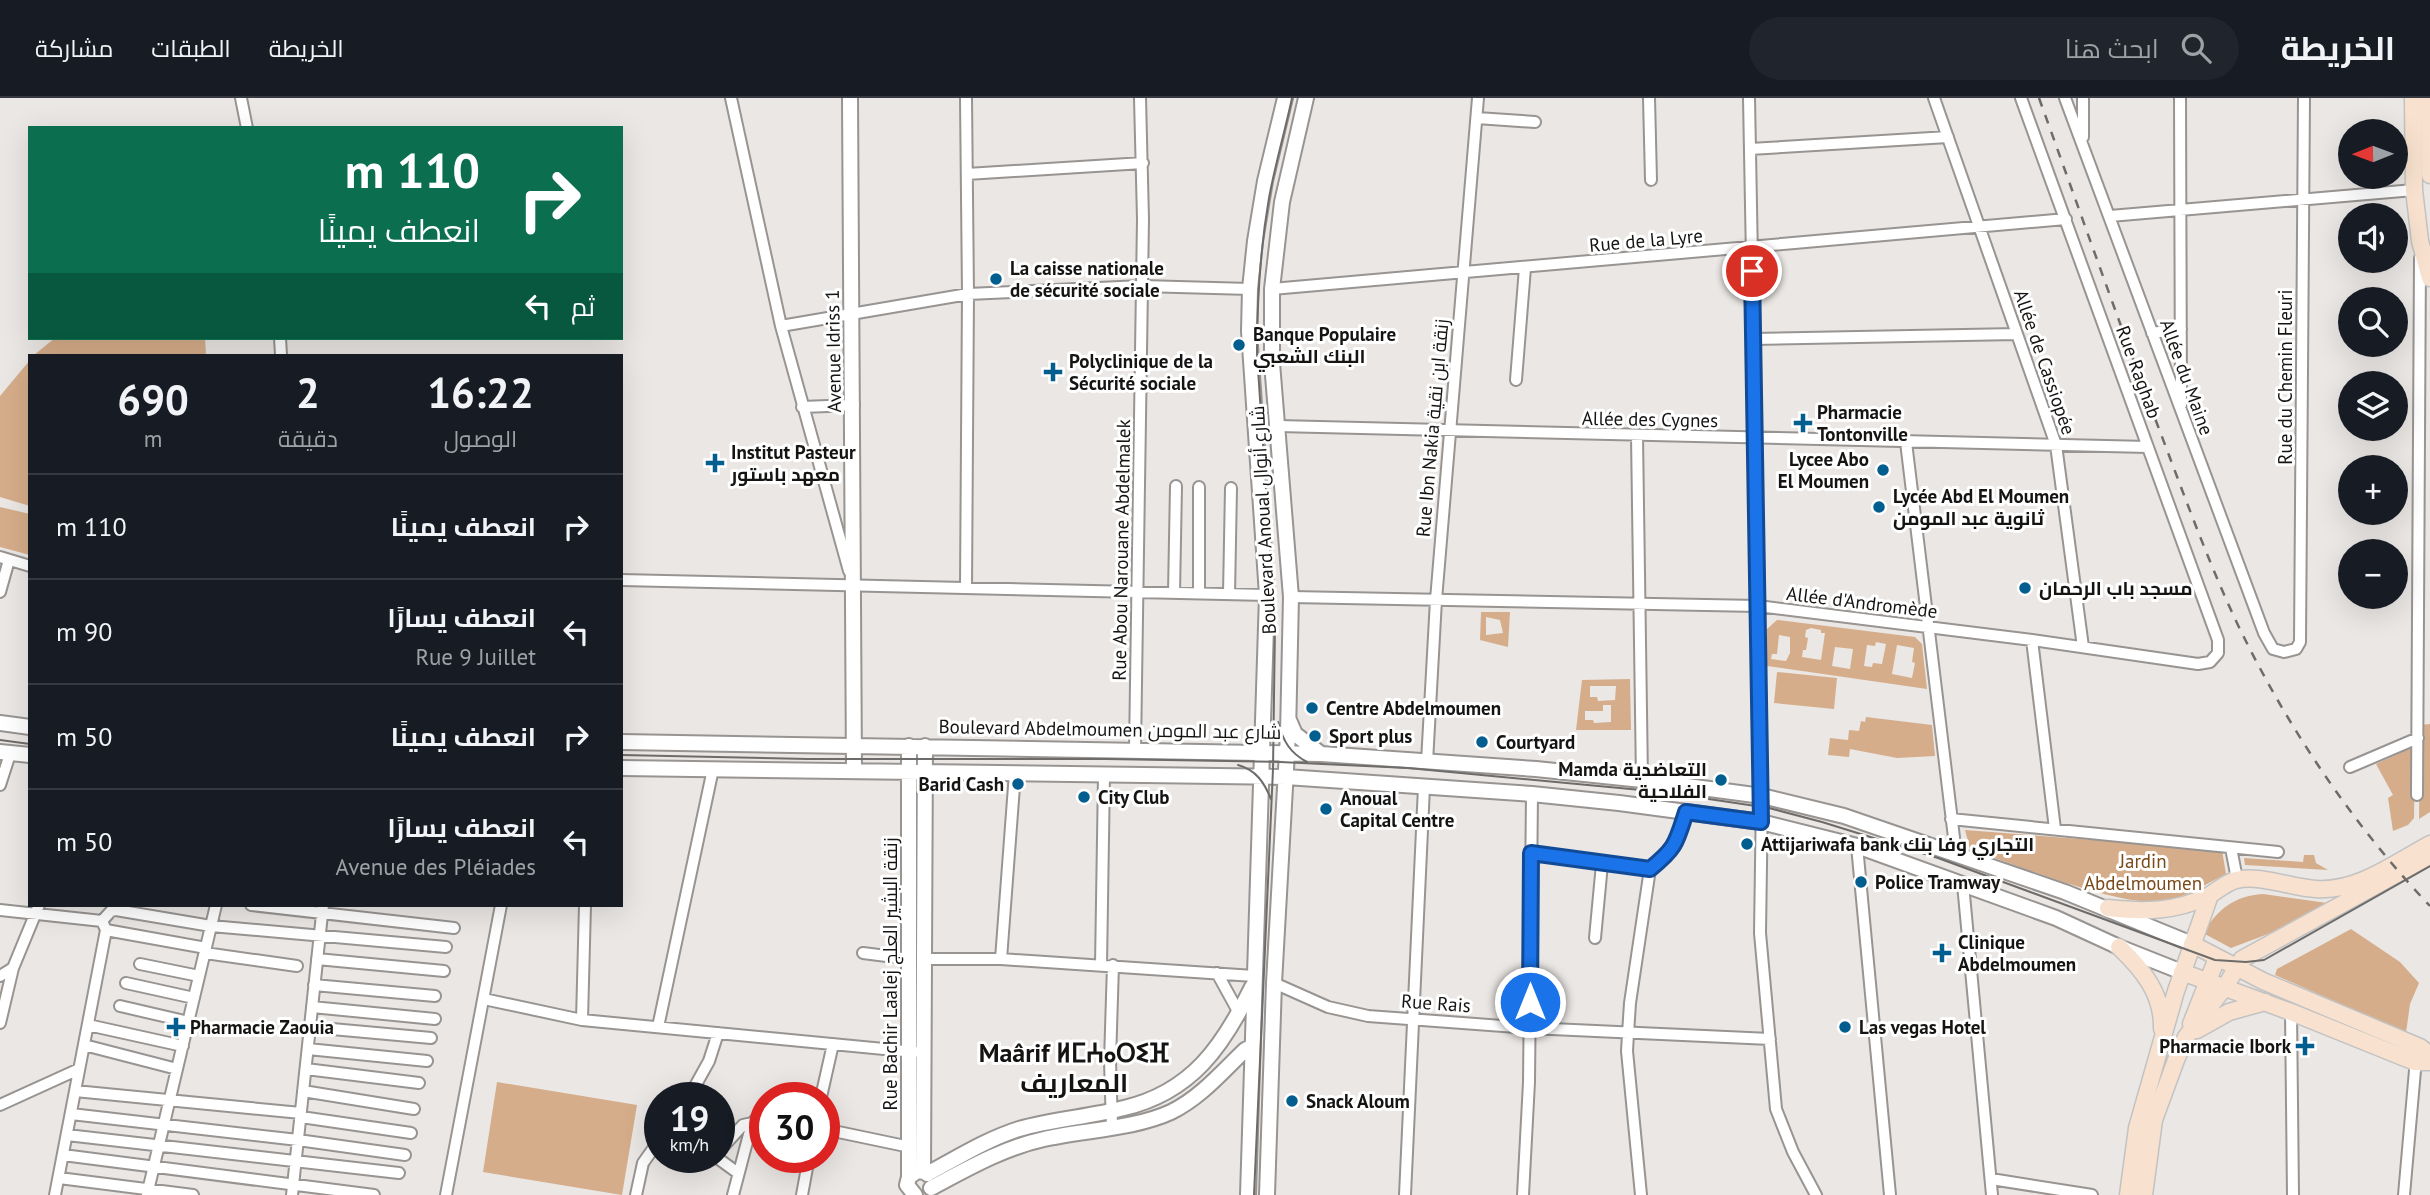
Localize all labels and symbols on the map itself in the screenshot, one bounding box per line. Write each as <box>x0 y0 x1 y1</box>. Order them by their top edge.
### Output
north arrow <box>2338 119 2408 189</box>
street label: Rue de la Lyre <box>1588 223 1704 257</box>
pin <box>1722 241 1782 301</box>
place label: La caisse nationale de sécurité sociale <box>1010 256 1164 302</box>
marker: La caisse nationale de sécurité sociale <box>988 271 1004 287</box>
street label: Allée de Cassiopée <box>2009 286 2081 438</box>
street label: Avenue Idriss 1 <box>820 289 846 413</box>
street label: Rue du Chemin Fleuri <box>2273 289 2297 465</box>
street label: Allée du Maine <box>2155 316 2219 438</box>
street label: Rue Ibn Nakia زنقة ابن نقية <box>1411 318 1453 538</box>
place label: Banque Populaire البنك الشعبي <box>1253 322 1396 372</box>
street label: Rue Raghab <box>2111 322 2167 422</box>
marker: Banque Populaire البنك الشعبي <box>1231 337 1247 353</box>
place label: Polyclinique de la Sécurité sociale <box>1069 349 1213 395</box>
marker: Polyclinique de la Sécurité sociale <box>1043 362 1063 382</box>
place label: Pharmacie Tontonville <box>1817 400 1908 446</box>
street label: Boulevard Anoual شارع أنوال <box>1245 405 1283 635</box>
street label: Allée des Cygnes <box>1582 406 1718 432</box>
marker: Pharmacie Tontonville <box>1795 415 1811 431</box>
street label: Rue Abou Narouane Abdelmalek <box>1107 419 1135 681</box>
place label: Institut Pasteur معهد باستور <box>730 440 856 486</box>
place label: Lycee Abo El Moumen <box>1778 447 1869 493</box>
marker: Institut Pasteur معهد باستور <box>705 453 725 473</box>
marker: Lycee Abo El Moumen <box>1875 462 1891 478</box>
place label: Lycée Abd El Moumen ثانوية عبد المومن <box>1893 484 2069 530</box>
marker: Lycée Abd El Moumen ثانوية عبد المومن <box>1871 499 1887 515</box>
place label: مسجد باب الرحمان <box>2039 576 2192 600</box>
marker: مسجد باب الرحمان <box>2017 580 2033 596</box>
street label: Allée d'Andromède <box>1785 581 1939 623</box>
place label: Centre Abdelmoumen <box>1326 696 1501 720</box>
marker: Centre Abdelmoumen <box>1304 700 1320 716</box>
street label: Boulevard Abdelmoumen شارع عبد المومن <box>938 714 1282 746</box>
place label: Sport plus <box>1329 724 1412 748</box>
marker: Sport plus <box>1307 728 1323 744</box>
place label: Courtyard <box>1496 730 1575 754</box>
marker: Courtyard <box>1474 734 1490 750</box>
place label: Mamda التعاضدية الفلاحية <box>1558 757 1707 803</box>
place label: Barid Cash <box>919 772 1004 796</box>
marker: Mamda التعاضدية الفلاحية <box>1713 772 1729 788</box>
marker: Barid Cash <box>1010 776 1026 792</box>
place label: City Club <box>1098 785 1170 809</box>
place label: Anoual Capital Centre <box>1340 786 1454 832</box>
marker: City Club <box>1076 789 1092 805</box>
marker: Anoual Capital Centre <box>1318 801 1334 817</box>
place label: Attijariwafa bank التجاري وفا بنك <box>1761 832 2034 860</box>
marker: Attijariwafa bank التجاري وفا بنك <box>1739 836 1755 852</box>
street label: Rue Bachir Laalej زنقة البشير العلج <box>878 838 904 1110</box>
park label: Jardin Abdelmoumen <box>2084 849 2202 895</box>
place label: Police Tramway <box>1875 870 2001 894</box>
marker: Police Tramway <box>1853 874 1869 890</box>
place label: Clinique Abdelmoumen <box>1958 930 2076 976</box>
marker: Clinique Abdelmoumen <box>1932 943 1952 963</box>
position arrow <box>1493 965 1567 1039</box>
street label: Rue Rais <box>1400 989 1472 1017</box>
place label: Pharmacie Zaouia <box>190 1015 334 1039</box>
place label: Las vegas Hotel <box>1859 1015 1986 1039</box>
marker: Pharmacie Zaouia <box>168 1019 184 1035</box>
marker: Las vegas Hotel <box>1837 1019 1853 1035</box>
place label: Pharmacie Ibork <box>2159 1034 2292 1058</box>
district label: Maârif ⵍⵎⵄⴰⵔⵉⴼ المعاريف <box>979 1036 1169 1099</box>
marker: Pharmacie Ibork <box>2297 1038 2313 1054</box>
speed limit sign: 30 <box>749 1082 840 1173</box>
place label: Snack Aloum <box>1306 1089 1410 1113</box>
marker: Snack Aloum <box>1284 1093 1300 1109</box>

